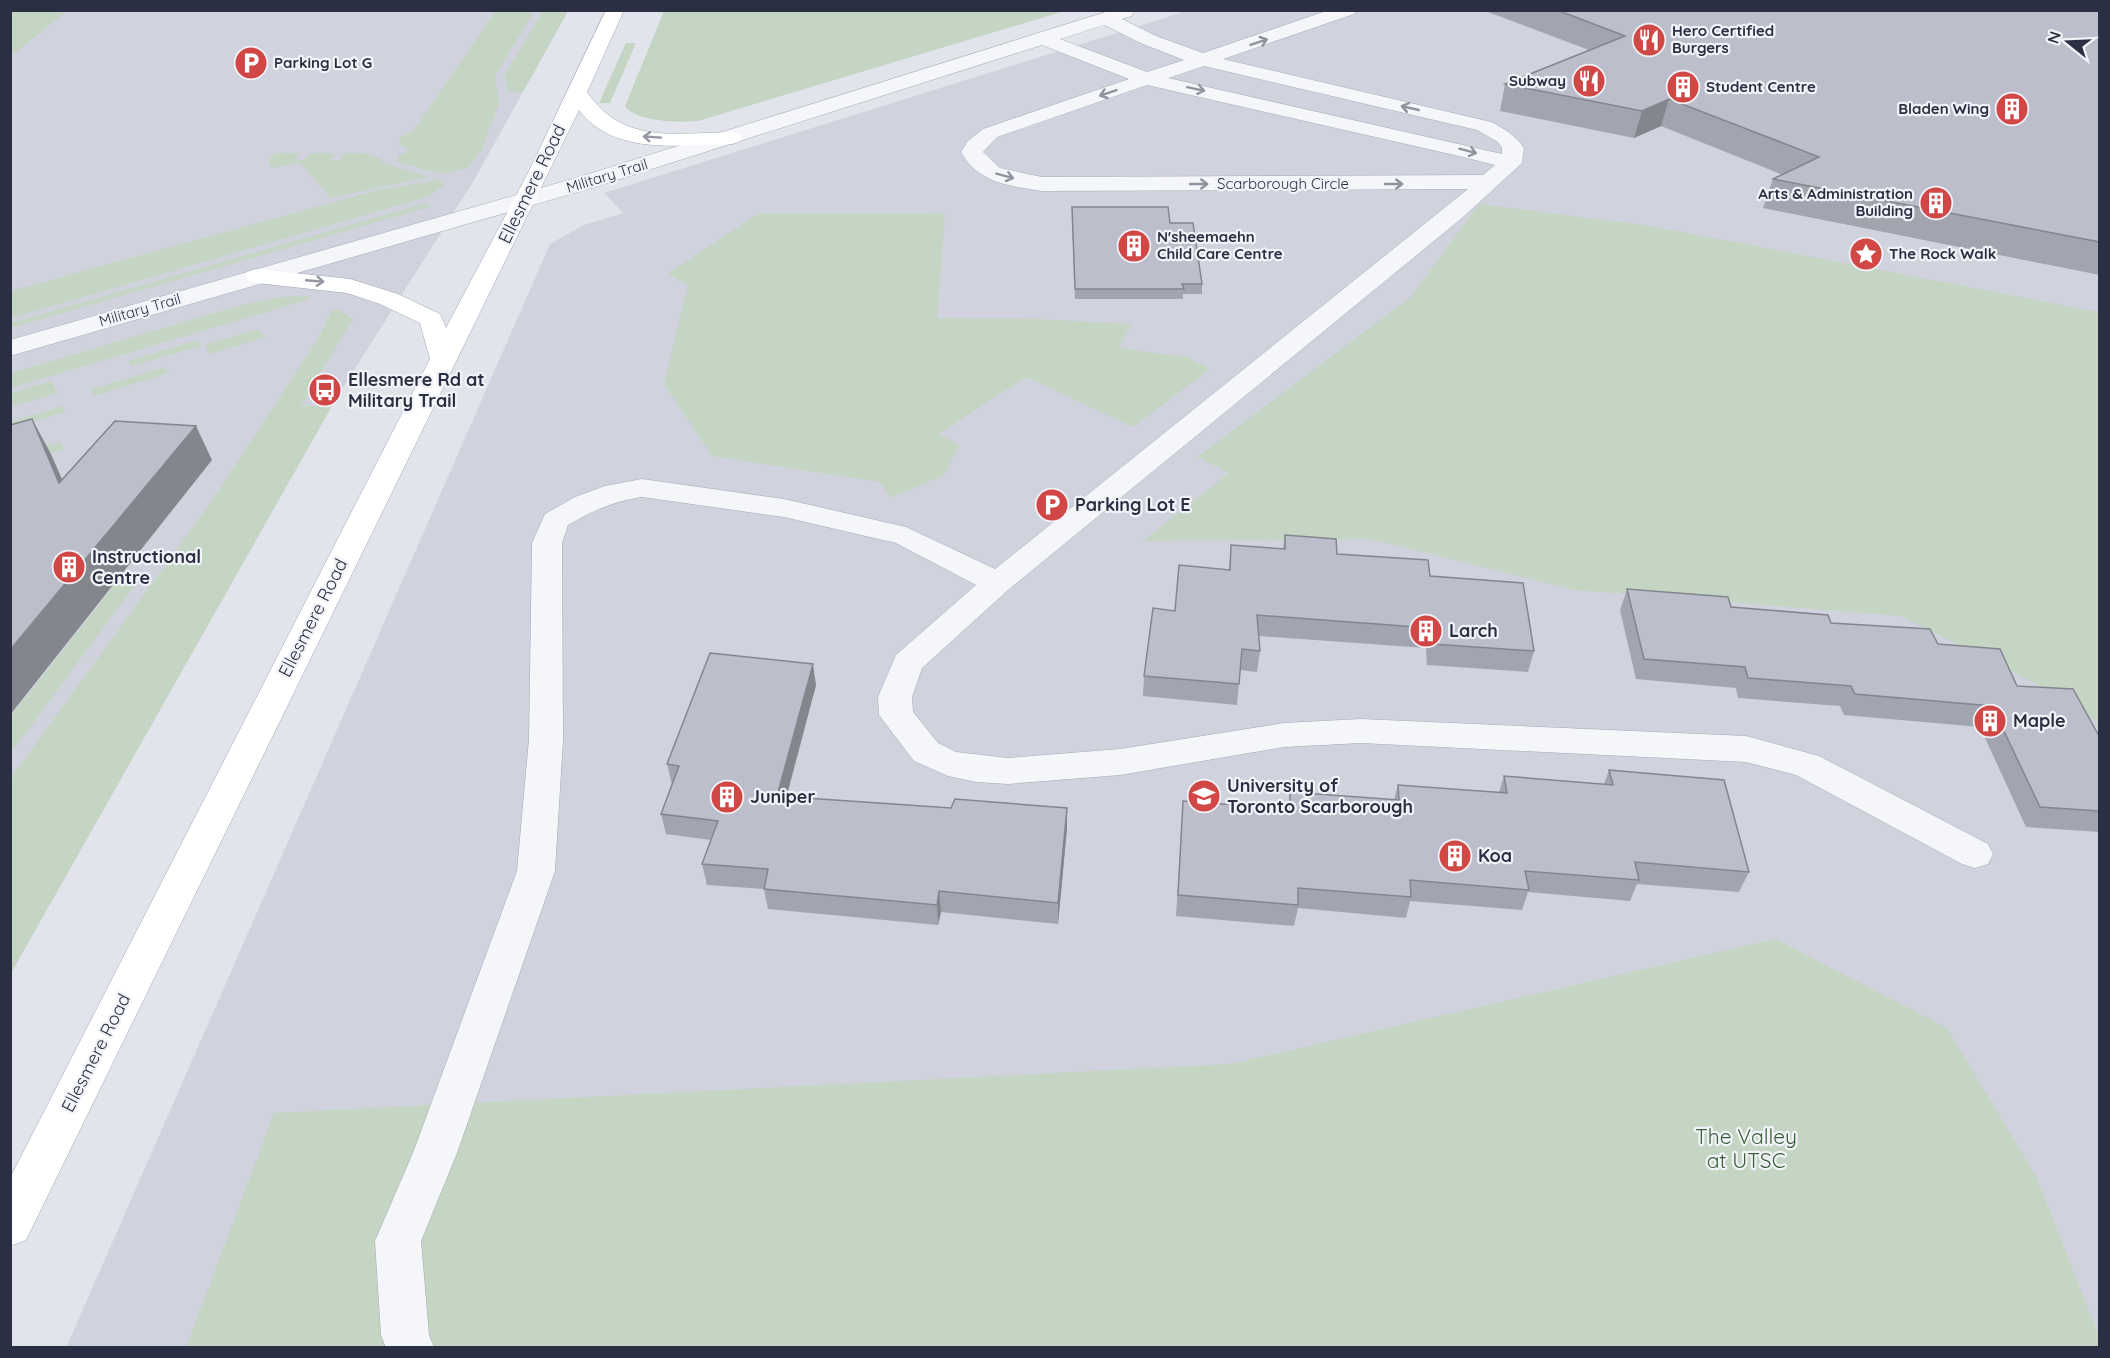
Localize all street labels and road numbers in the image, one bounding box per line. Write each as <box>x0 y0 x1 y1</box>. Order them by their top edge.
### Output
street label: Ellesmere Road <box>493 120 570 247</box>
street label: Military Trail <box>564 154 650 197</box>
street label: Scarborough Circle <box>1217 174 1349 193</box>
street label: Military Trail <box>97 289 183 330</box>
street label: Ellesmere Road <box>273 555 352 681</box>
street label: Ellesmere Road <box>56 990 135 1116</box>

